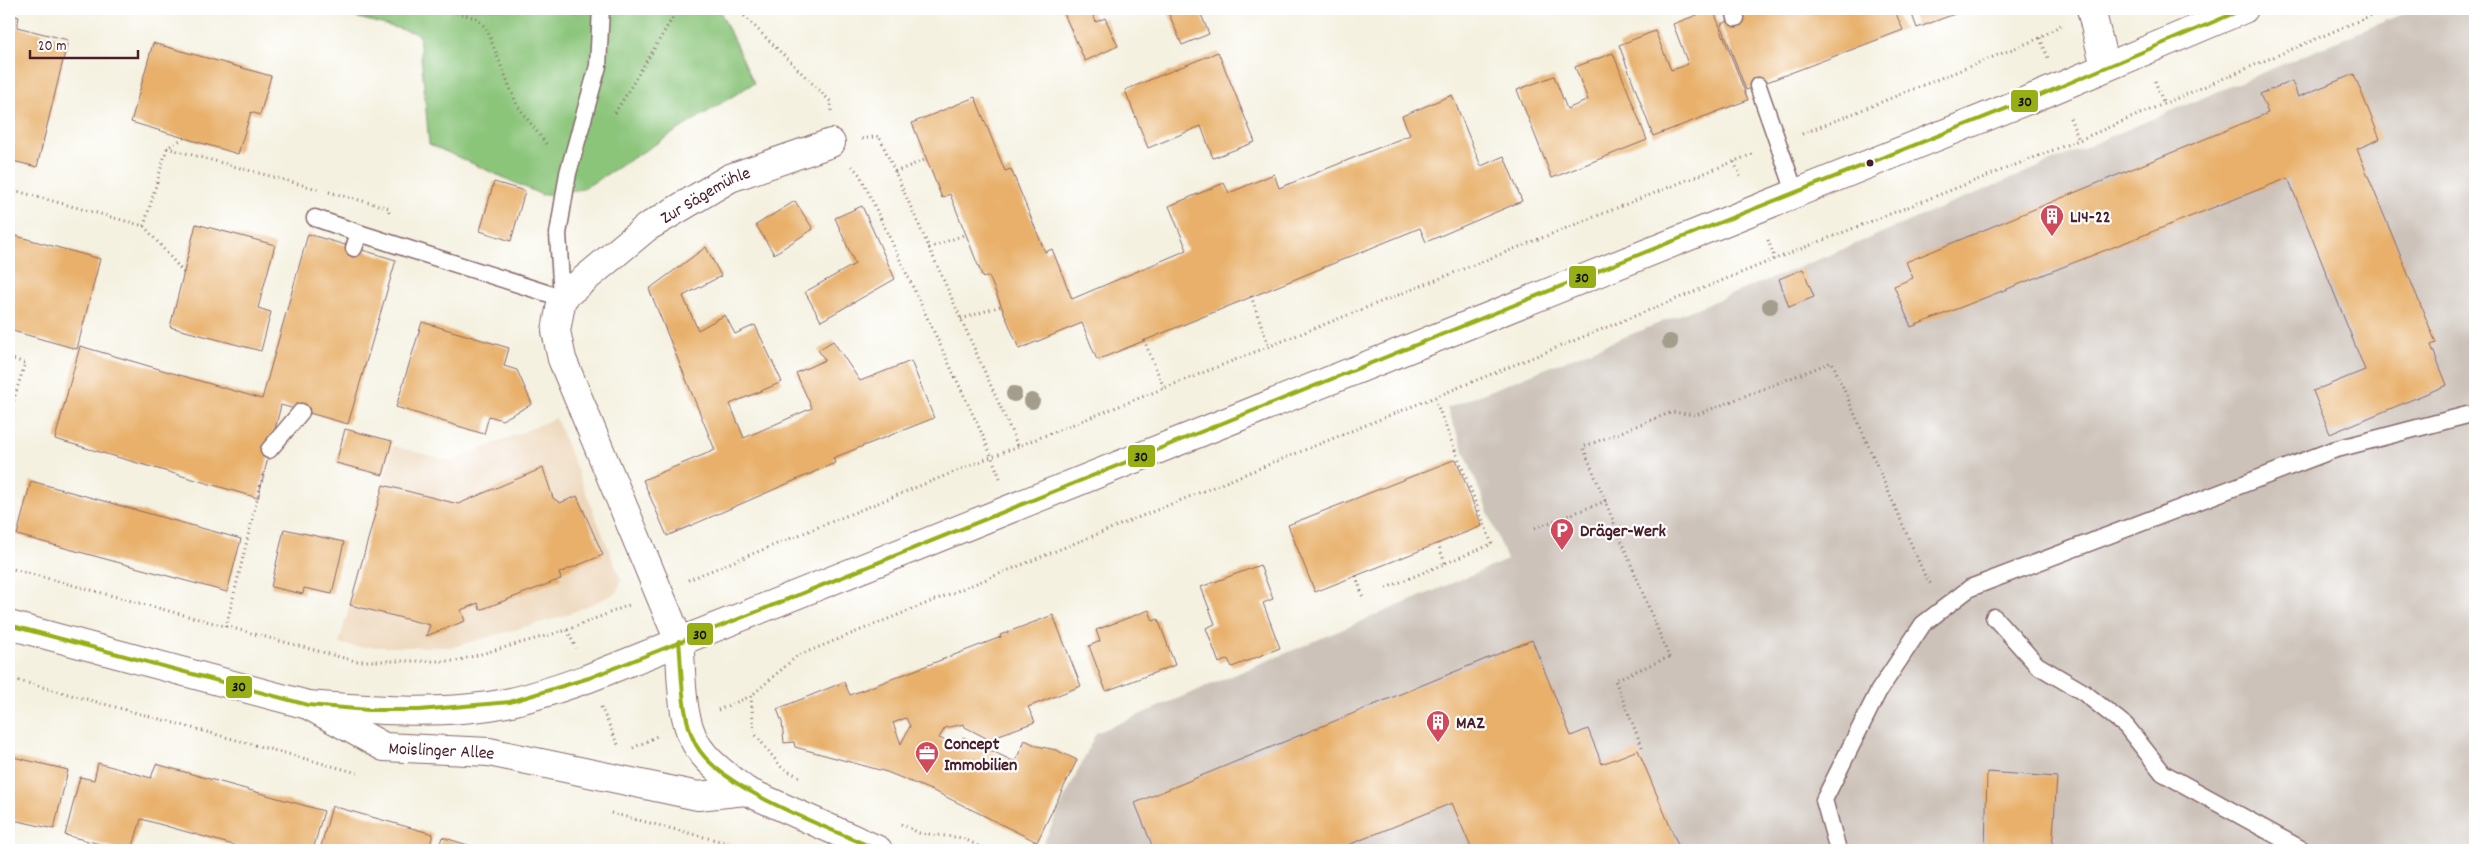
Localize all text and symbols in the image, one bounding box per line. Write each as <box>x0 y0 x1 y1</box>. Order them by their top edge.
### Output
scale bar <box>30 28 138 60</box>
text: 20 m <box>38 36 66 58</box>
line badge: 30 <box>2010 89 2039 113</box>
text: 30 <box>2018 93 2032 113</box>
unlabelled marker <box>1865 158 1875 168</box>
street label: Zur Sägemühle <box>657 162 754 232</box>
building icon: L14-22 <box>2039 203 2065 237</box>
place label: L14-22 <box>2070 206 2111 231</box>
line badge: 30 <box>1568 265 1597 289</box>
text: 30 <box>1575 269 1589 289</box>
line badge: 30 <box>1127 444 1156 468</box>
text: 30 <box>1134 448 1148 468</box>
parking icon: Dräger-Werk <box>1549 517 1575 551</box>
place label: Dräger-Werk <box>1580 520 1667 545</box>
line badge: 30 <box>686 622 714 646</box>
text: 30 <box>693 626 707 646</box>
line badge: 30 <box>225 675 253 699</box>
text: 30 <box>232 678 246 698</box>
building icon: MAZ <box>1425 709 1451 743</box>
place label: MAZ <box>1456 712 1485 737</box>
place label: Concept Immobilien <box>944 733 1017 779</box>
street label: Moislinger Allee <box>388 737 497 768</box>
office icon: Concept Immobilien <box>914 740 940 774</box>

